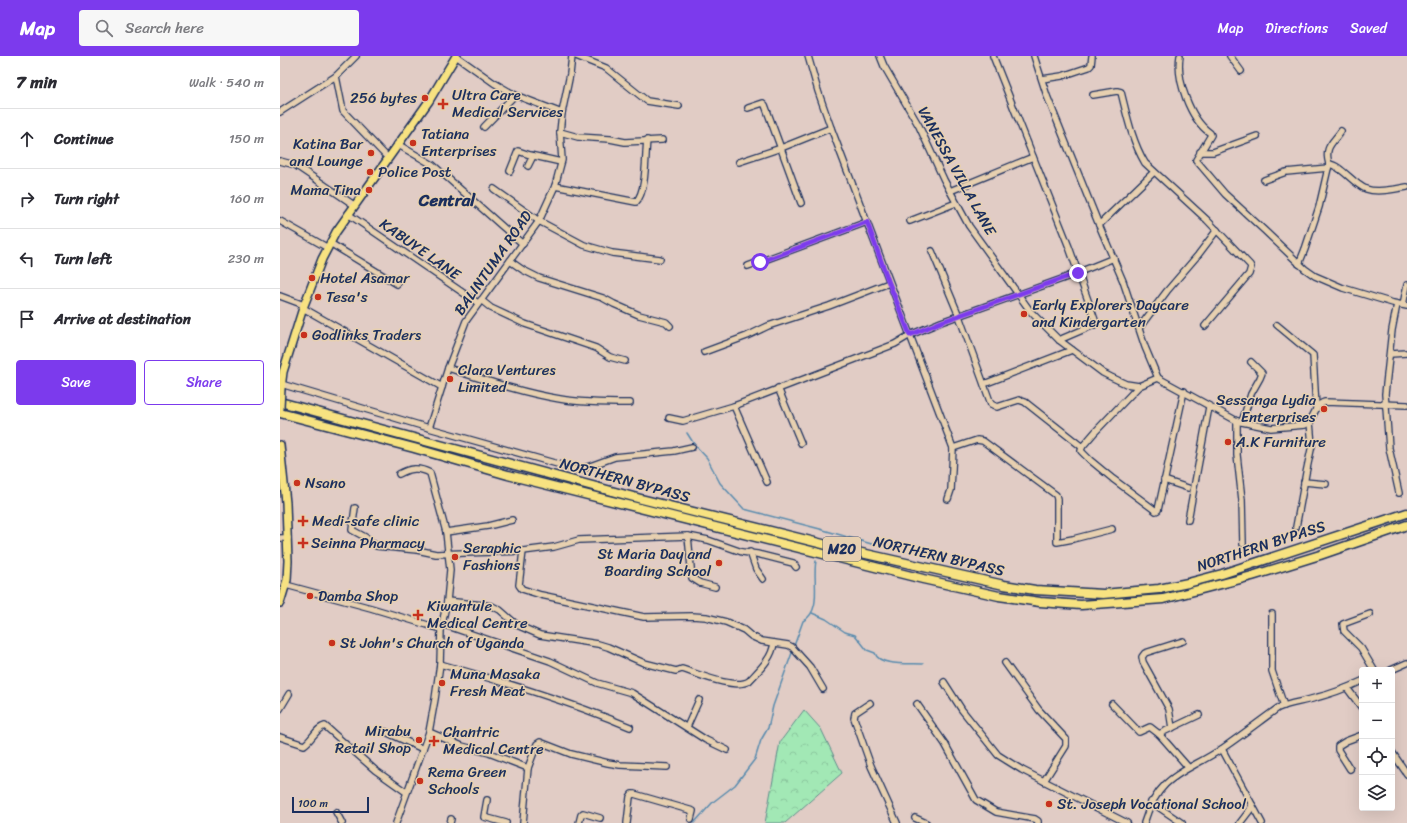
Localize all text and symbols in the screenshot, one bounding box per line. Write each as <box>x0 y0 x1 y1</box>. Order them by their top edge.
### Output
search box <box>79 10 359 46</box>
text: Map <box>20 12 55 45</box>
text: Search here <box>125 15 204 41</box>
text: Map <box>1217 16 1243 41</box>
text: Directions <box>1265 16 1328 41</box>
text: Saved <box>1350 16 1387 41</box>
icon: search <box>93 17 115 39</box>
text: 7 min <box>16 67 57 97</box>
text: Walk · 540 m <box>189 71 264 94</box>
place label: Ultra Care Medical Services <box>452 82 563 125</box>
place label: 256 bytes <box>350 85 417 111</box>
marker: 256 bytes <box>420 93 430 103</box>
marker: Ultra Care Medical Services <box>437 98 449 110</box>
street label: VANESSA VILLA LANE <box>911 102 1004 242</box>
place label: Tatiana Enterprises <box>421 121 496 164</box>
text: Continue <box>54 126 114 152</box>
text: 150 m <box>229 127 264 150</box>
icon: ahead <box>16 128 38 150</box>
place label: Katina Bar and Lounge <box>290 131 364 174</box>
marker: Tatiana Enterprises <box>408 138 418 148</box>
marker: Katina Bar and Lounge <box>366 148 376 158</box>
place label: Police Post <box>378 159 452 185</box>
marker: Police Post <box>365 167 375 177</box>
place label: Mama Tina <box>291 177 361 203</box>
marker: Mama Tina <box>364 185 374 195</box>
district label: Central <box>418 185 476 215</box>
text: Turn right <box>54 186 119 212</box>
text: 160 m <box>229 187 264 210</box>
icon: right <box>16 188 38 210</box>
street label: BALINTUMA ROAD <box>447 205 539 321</box>
street label: KABUYE LANE <box>374 211 468 288</box>
text: Turn left <box>54 246 112 272</box>
text: 230 m <box>228 247 264 270</box>
icon: left <box>16 248 38 270</box>
route start <box>751 253 769 271</box>
route end <box>1069 264 1087 282</box>
place label: Hotel Asamar <box>320 265 410 291</box>
marker: Hotel Asamar <box>307 273 317 283</box>
place label: Tesa's <box>326 284 368 310</box>
marker: Tesa's <box>313 292 323 302</box>
place label: Early Explorers Daycare and Kindergarten <box>1032 292 1189 335</box>
text: Arrive at destination <box>54 306 191 332</box>
icon: arrive <box>16 308 38 330</box>
marker: Early Explorers Daycare and Kindergarten <box>1019 309 1029 319</box>
place label: Godlinks Traders <box>312 322 422 348</box>
marker: Godlinks Traders <box>299 330 309 340</box>
place label: Clara Ventures Limited <box>458 357 556 400</box>
button: Save <box>16 360 136 405</box>
button: Share <box>144 360 264 405</box>
marker: Clara Ventures Limited <box>445 374 455 384</box>
place label: Sessanga Lydia Enterprises <box>1216 387 1316 430</box>
marker: Sessanga Lydia Enterprises <box>1319 404 1329 414</box>
place label: A.K Furniture <box>1235 429 1326 455</box>
marker: A.K Furniture <box>1223 437 1233 447</box>
street label: NORTHERN BYPASS <box>557 450 694 510</box>
place label: Nsano <box>305 470 346 496</box>
marker: Nsano <box>292 478 302 488</box>
place label: Medi-safe clinic <box>312 508 420 534</box>
street label: NORTHERN BYPASS <box>1193 513 1329 579</box>
marker: Medi-safe clinic <box>297 515 309 527</box>
street label: NORTHERN BYPASS <box>871 528 1008 584</box>
place label: Seinna Pharmacy <box>311 530 425 556</box>
place label: Seraphic Fashions <box>463 535 522 578</box>
road number: M20 <box>823 537 861 561</box>
marker: Seinna Pharmacy <box>298 538 308 548</box>
place label: St Maria Day and Boarding School <box>597 541 712 584</box>
marker: Seraphic Fashions <box>450 552 460 562</box>
marker: St Maria Day and Boarding School <box>714 558 724 568</box>
place label: Damba Shop <box>318 583 398 609</box>
marker: Damba Shop <box>305 591 315 601</box>
place label: Kiwantule Medical Centre <box>427 593 528 636</box>
marker: Kiwantule Medical Centre <box>412 609 424 621</box>
place label: St John's Church of Uganda <box>340 630 525 656</box>
marker: St John's Church of Uganda <box>327 638 337 648</box>
place label: Muna Masaka Fresh Meat <box>450 661 541 704</box>
map controls <box>1359 667 1395 811</box>
button: + <box>1359 667 1395 703</box>
marker: Muna Masaka Fresh Meat <box>437 678 447 688</box>
button: − <box>1359 703 1395 739</box>
place label: Mirabu Retail Shop <box>335 718 411 761</box>
place label: Chantric Medical Centre <box>443 719 544 762</box>
marker: Mirabu Retail Shop <box>414 735 424 745</box>
marker: Chantric Medical Centre <box>428 735 440 747</box>
button: locate <box>1359 739 1395 775</box>
place label: Rema Green Schools <box>428 759 506 802</box>
button: layers <box>1359 775 1395 811</box>
marker: Rema Green Schools <box>415 776 425 786</box>
place label: St. Joseph Vocational School <box>1057 791 1247 817</box>
text: 100 m <box>298 794 328 813</box>
scale bar <box>292 795 369 814</box>
marker: St. Joseph Vocational School <box>1044 799 1054 809</box>

